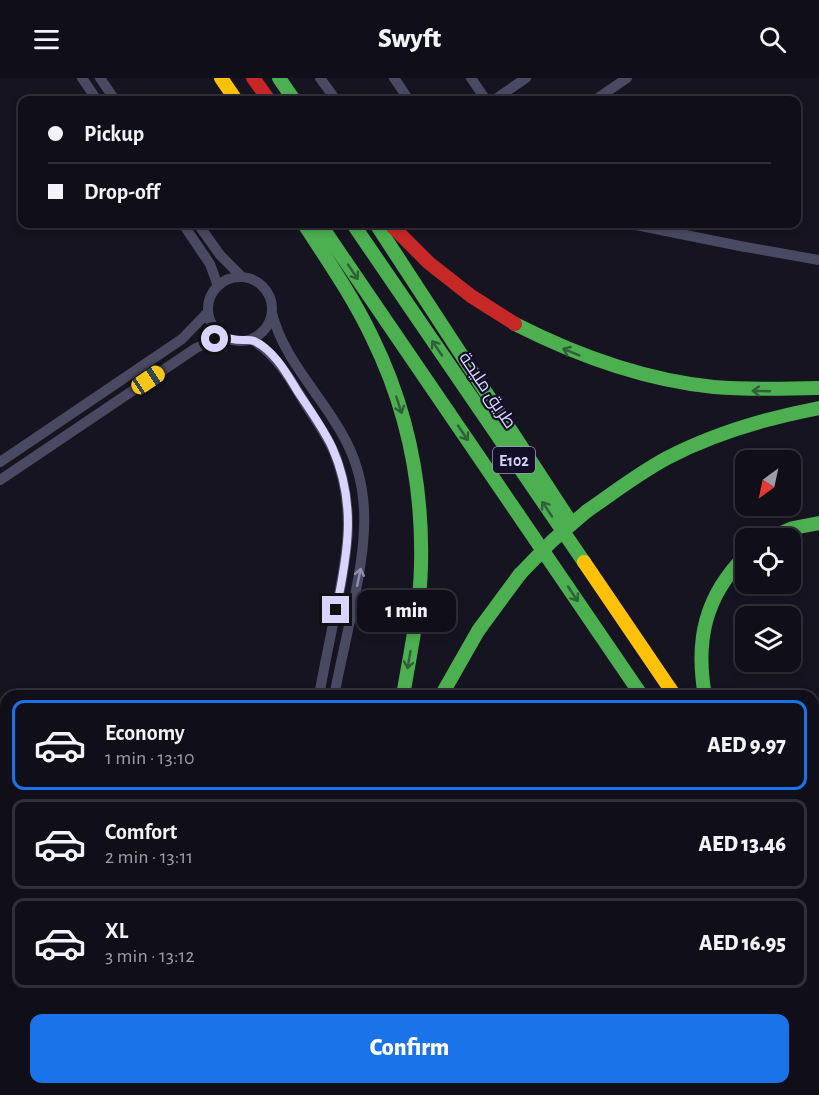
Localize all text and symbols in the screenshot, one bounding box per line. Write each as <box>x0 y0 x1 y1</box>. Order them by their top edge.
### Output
icon: menu <box>30 23 63 56</box>
icon: search <box>756 23 789 56</box>
text: Swyft <box>378 25 441 52</box>
text: Pickup <box>84 123 144 145</box>
text: Drop-off <box>84 181 160 203</box>
one-way arrow <box>347 263 359 280</box>
route start <box>201 325 228 352</box>
one-way arrow <box>431 339 444 356</box>
one-way arrow <box>562 345 581 356</box>
street label: طريق مليحة <box>454 349 519 433</box>
car <box>128 362 168 398</box>
one-way arrow <box>751 385 771 396</box>
one-way arrow <box>394 395 405 414</box>
one-way arrow <box>457 424 469 441</box>
road number: E102 <box>493 447 535 473</box>
north arrow <box>735 450 801 516</box>
map controls <box>735 450 801 672</box>
one-way arrow <box>541 501 553 518</box>
button: locate <box>735 528 801 594</box>
one-way arrow <box>353 568 365 587</box>
one-way arrow <box>567 585 579 602</box>
callout: 1 min <box>357 589 456 631</box>
route end <box>322 596 349 623</box>
text: 1 min <box>385 601 428 621</box>
button: layers <box>735 606 801 672</box>
one-way arrow <box>403 649 414 669</box>
icon: car <box>33 718 87 772</box>
text: Economy <box>105 722 185 744</box>
text: AED 9.97 <box>707 734 786 756</box>
text: 1 min · 13:10 <box>105 748 195 768</box>
icon: car <box>33 817 87 871</box>
text: Comfort <box>105 821 177 843</box>
text: AED 13.46 <box>699 833 786 855</box>
text: 2 min · 13:11 <box>105 847 193 867</box>
icon: car <box>33 916 87 970</box>
text: XL <box>105 920 128 942</box>
text: AED 16.95 <box>699 932 786 954</box>
text: 3 min · 13:12 <box>105 946 195 966</box>
button: Confirm <box>30 1014 789 1083</box>

